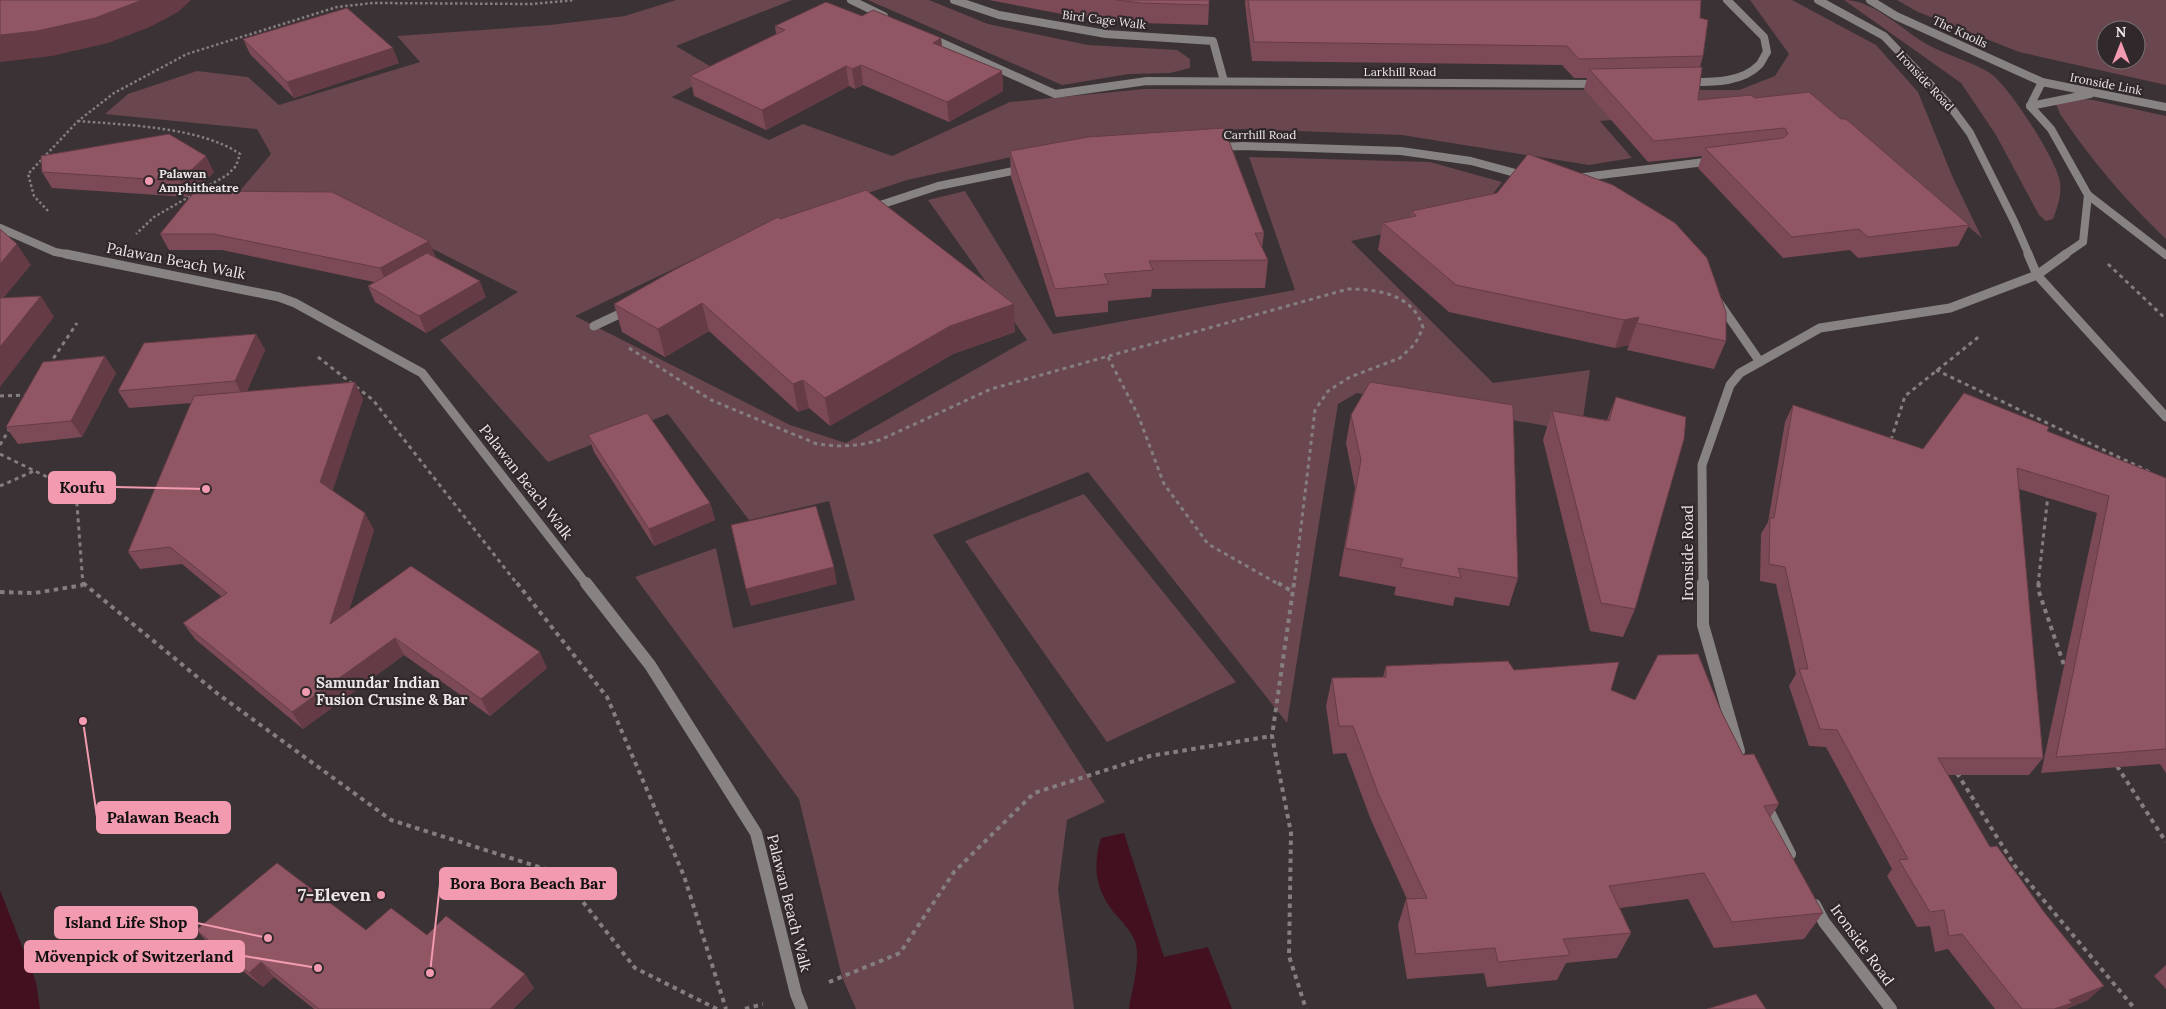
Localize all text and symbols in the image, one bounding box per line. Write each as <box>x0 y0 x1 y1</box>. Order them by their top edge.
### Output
street label: Bird Cage Walk <box>1061 7 1147 32</box>
street label: The Knolls <box>1930 12 1991 51</box>
north arrow <box>2096 20 2146 70</box>
text: N <box>2116 23 2127 41</box>
street label: Ironside Road <box>1894 47 1957 114</box>
street label: Larkhill Road <box>1363 64 1437 79</box>
street label: Ironside Link <box>2069 69 2144 98</box>
street label: Carrhill Road <box>1223 127 1297 142</box>
place label: Palawan Amphitheatre <box>159 166 239 195</box>
marker: Palawan Amphitheatre <box>143 175 155 187</box>
street label: Palawan Beach Walk <box>105 238 247 283</box>
street label: Palawan Beach Walk <box>475 420 577 543</box>
callout: Koufu <box>49 472 115 503</box>
text: Koufu <box>59 477 105 497</box>
street label: Ironside Road <box>1678 505 1697 601</box>
place label: Samundar Indian Fusion Crusine & Bar <box>316 673 468 709</box>
marker: Samundar Indian Fusion Crusine & Bar <box>300 686 312 698</box>
callout: Palawan Beach <box>97 802 230 833</box>
text: Palawan Beach <box>106 807 220 827</box>
street label: Palawan Beach Walk <box>763 832 816 974</box>
callout: Bora Bora Beach Bar <box>440 868 616 899</box>
text: Bora Bora Beach Bar <box>450 873 606 893</box>
place label: 7-Eleven <box>298 883 372 906</box>
marker: 7-Eleven <box>375 889 387 901</box>
street label: Ironside Road <box>1826 900 1898 989</box>
callout: Island Life Shop <box>55 907 197 938</box>
text: Island Life Shop <box>65 912 188 932</box>
callout: Mövenpick of Switzerland <box>25 941 244 972</box>
text: Mövenpick of Switzerland <box>35 946 234 966</box>

